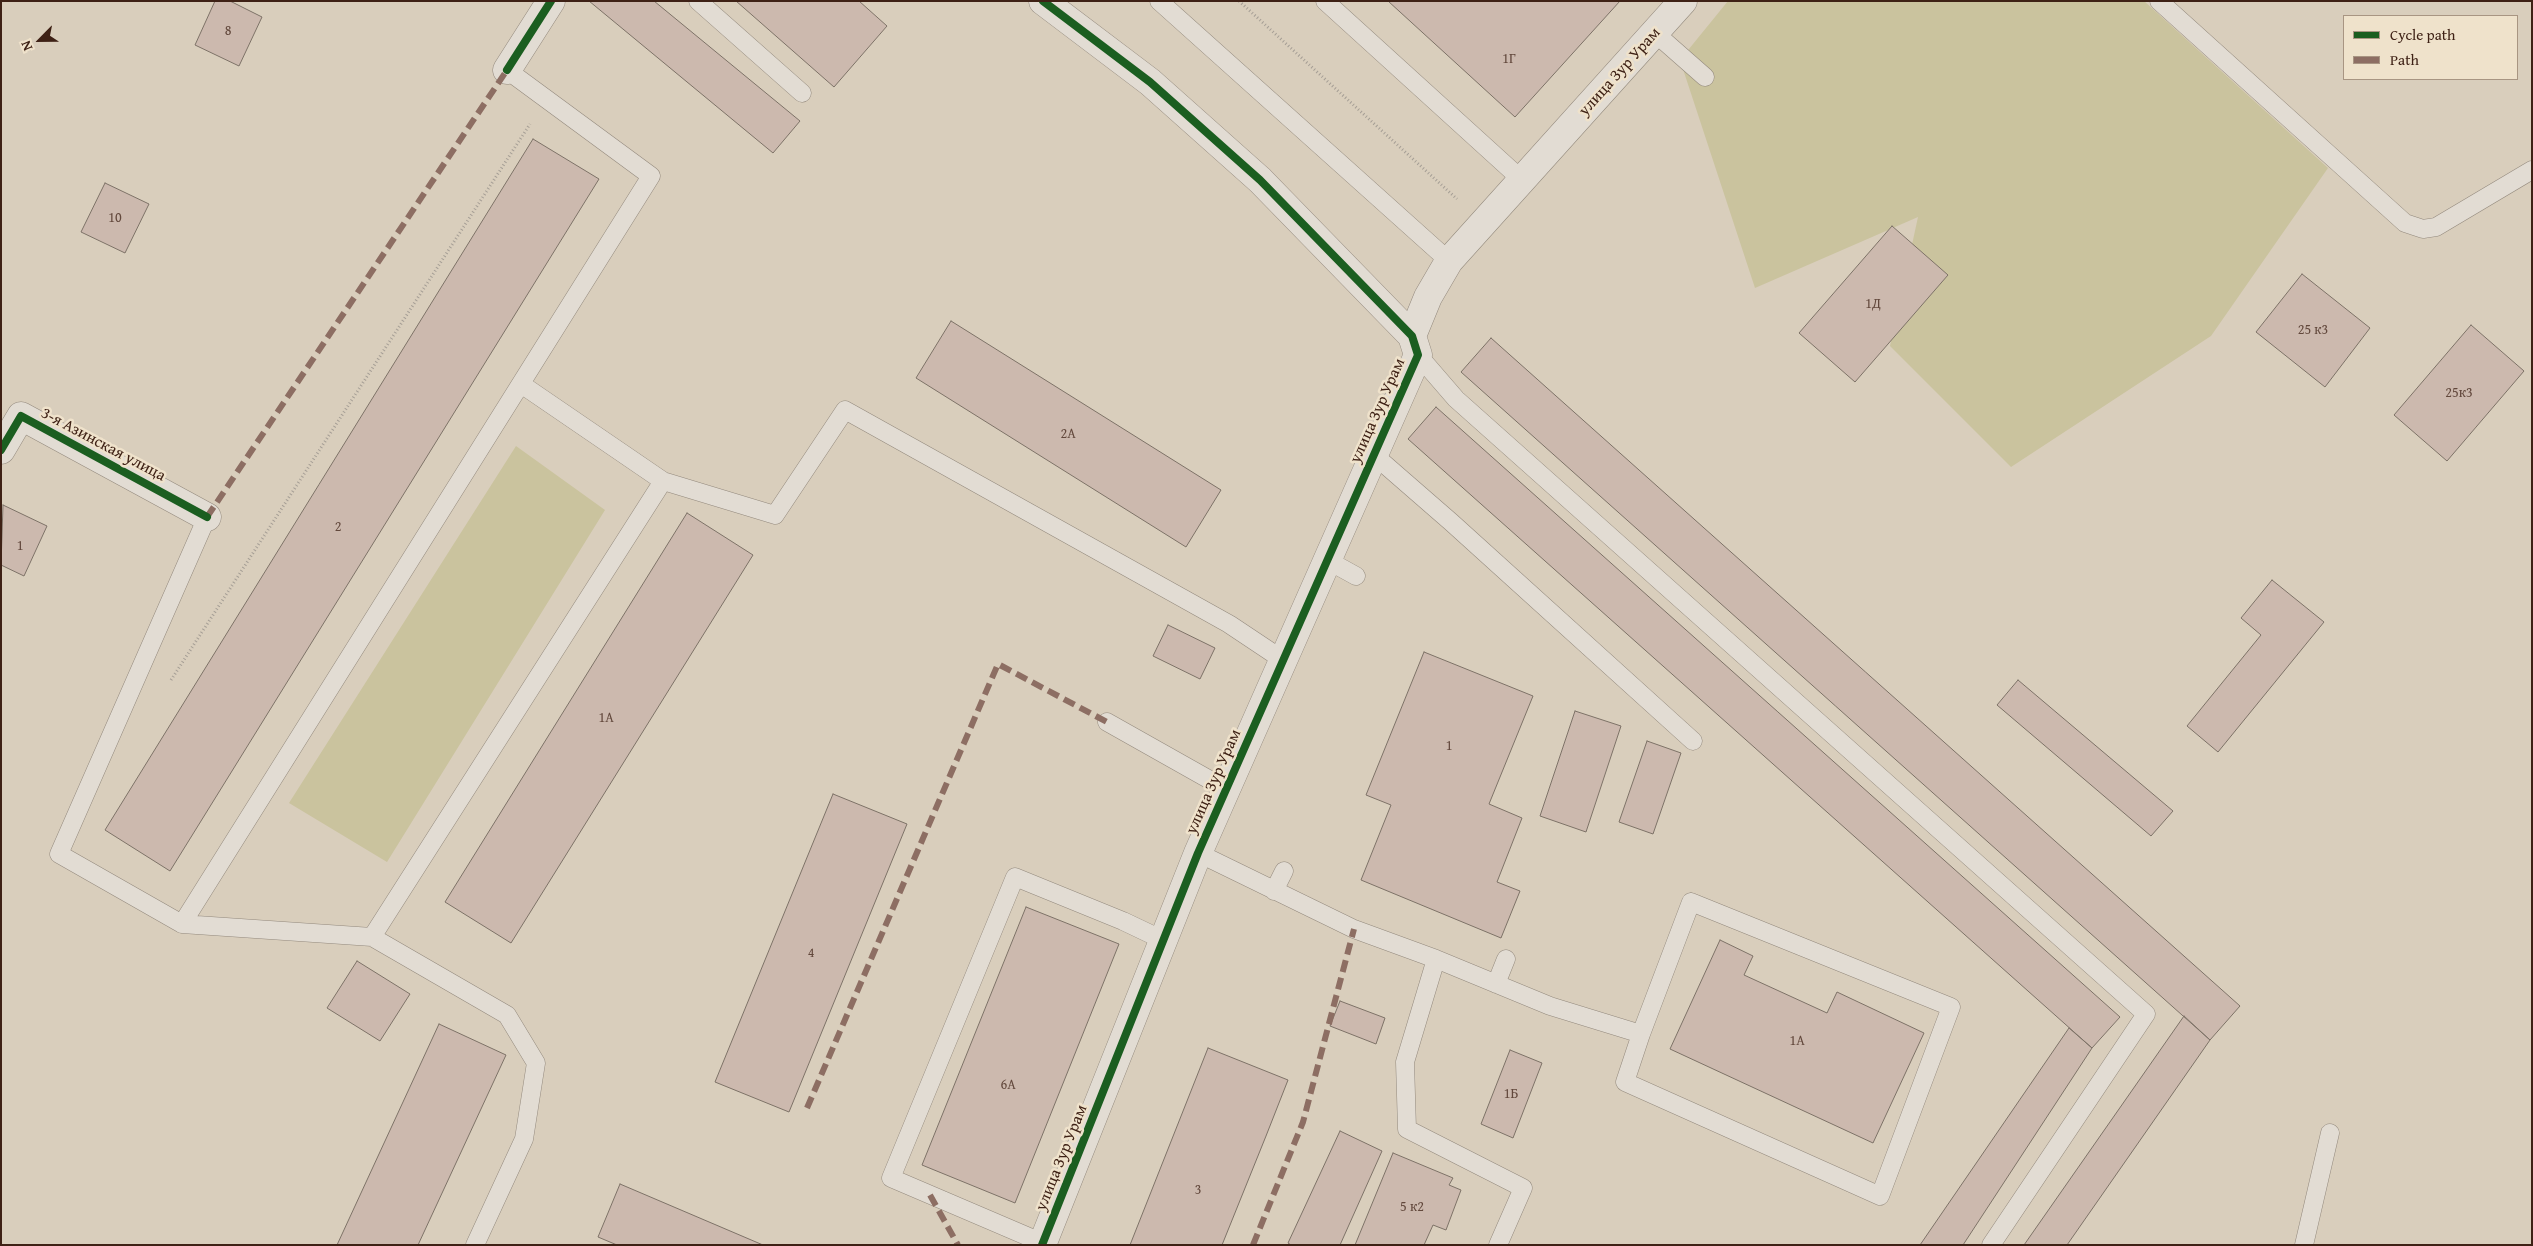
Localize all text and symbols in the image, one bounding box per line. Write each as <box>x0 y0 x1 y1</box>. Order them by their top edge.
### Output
north arrow <box>15 15 65 65</box>
legend <box>2343 15 2518 80</box>
house number: 8 <box>225 23 231 39</box>
street label: улица Зур Урам <box>1575 24 1665 120</box>
text: Cycle path <box>2390 24 2456 45</box>
text: N <box>15 38 37 54</box>
text: Path <box>2390 49 2419 70</box>
house number: 1Г <box>1502 51 1516 67</box>
house number: 10 <box>108 210 122 226</box>
house number: 1Д <box>1865 296 1881 312</box>
house number: 25 к3 <box>2298 322 2328 338</box>
street label: улица Зур Урам <box>1346 356 1410 466</box>
house number: 25к3 <box>2445 385 2473 401</box>
street label: 3-я Азинская улица <box>37 404 169 486</box>
house number: 2А <box>1060 426 1076 442</box>
house number: 2 <box>335 519 341 535</box>
house number: 1 <box>17 538 23 554</box>
house number: 1А <box>598 710 614 726</box>
street label: улица Зур Урам <box>1182 727 1246 837</box>
house number: 1 <box>1446 738 1452 754</box>
house number: 4 <box>808 945 814 961</box>
house number: 1А <box>1789 1033 1805 1049</box>
house number: 6А <box>1000 1077 1016 1093</box>
house number: 1Б <box>1504 1086 1518 1102</box>
street label: улица Зур Урам <box>1032 1102 1092 1214</box>
house number: 3 <box>1195 1182 1201 1198</box>
house number: 5 к2 <box>1400 1199 1424 1215</box>

